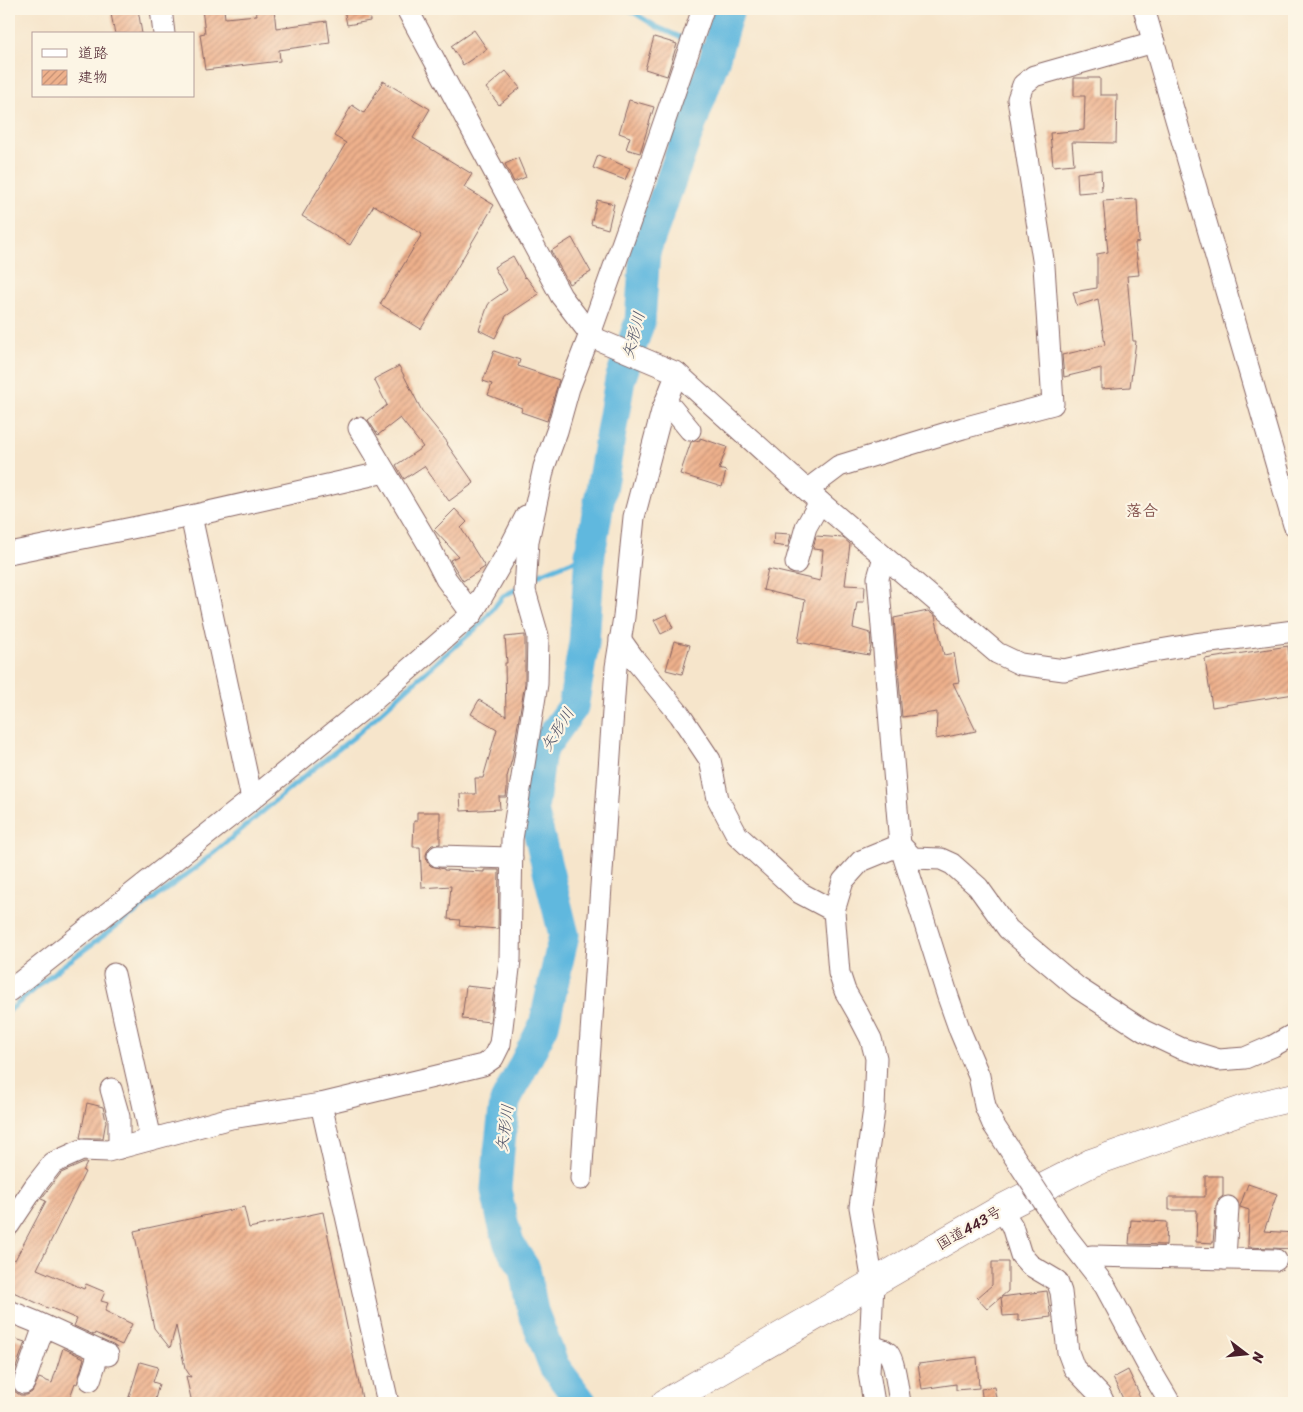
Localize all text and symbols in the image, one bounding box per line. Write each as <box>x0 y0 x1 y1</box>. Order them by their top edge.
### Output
legend <box>32 32 195 98</box>
text: 道路 <box>78 40 108 66</box>
text: 建物 <box>78 64 108 90</box>
water label: 矢形川 <box>613 308 654 362</box>
district label: 落合 <box>1126 496 1158 525</box>
water label: 矢形川 <box>532 701 582 757</box>
water label: 矢形川 <box>487 1102 522 1154</box>
street label: 国道443号 <box>931 1199 1007 1257</box>
north arrow <box>1220 1330 1270 1380</box>
text: N <box>1245 1348 1272 1366</box>

